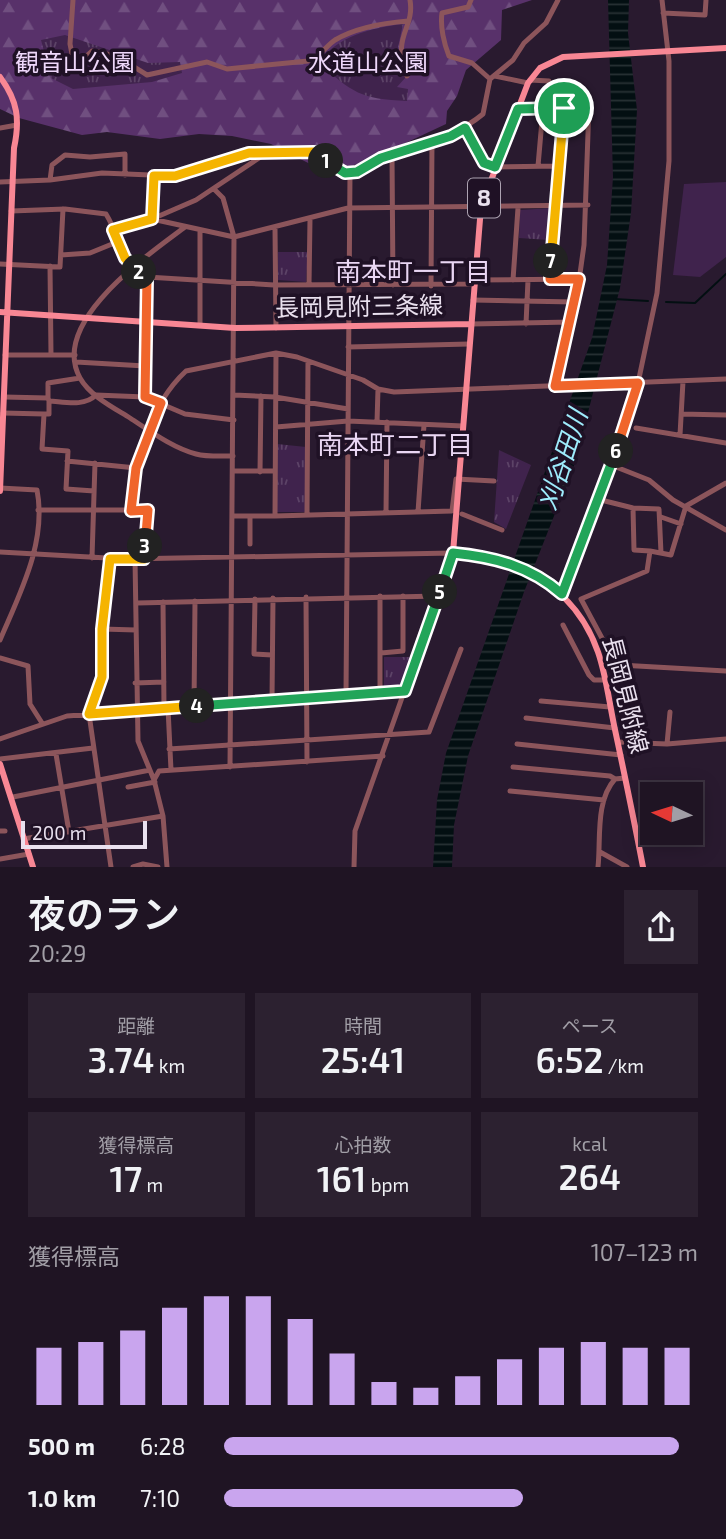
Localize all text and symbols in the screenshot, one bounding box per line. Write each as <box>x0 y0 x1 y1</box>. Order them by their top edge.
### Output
park label: 観音山公園 <box>15 47 135 76</box>
park label: 水道山公園 <box>308 47 428 76</box>
pin <box>534 78 594 138</box>
icon: arrive <box>545 89 583 127</box>
pin: 1 <box>308 144 344 178</box>
text: 1 <box>321 149 330 172</box>
road number: 8 <box>468 178 500 218</box>
pin: 7 <box>534 244 568 278</box>
text: 7 <box>545 249 556 272</box>
pin: 2 <box>122 254 156 290</box>
district label: 南本町一丁目 <box>335 255 491 286</box>
text: 2 <box>133 260 144 283</box>
street label: 長岡見附三条線 <box>275 290 443 321</box>
water label: 刈谷田川 <box>531 402 593 514</box>
district label: 南本町二丁目 <box>317 428 473 459</box>
pin: 6 <box>598 434 634 468</box>
text: 6 <box>610 439 621 462</box>
pin: 3 <box>128 528 162 564</box>
text: 3 <box>139 534 150 557</box>
pin: 5 <box>422 574 458 610</box>
text: 5 <box>434 580 445 603</box>
street label: 長岡見附線 <box>598 633 655 756</box>
pin: 4 <box>180 688 214 724</box>
text: 4 <box>190 694 203 717</box>
north arrow <box>640 782 704 845</box>
map controls <box>640 782 703 845</box>
scale bar <box>21 818 147 850</box>
text: 200 m <box>32 821 86 844</box>
text: 夜のラン <box>28 890 180 936</box>
button: share <box>624 890 698 964</box>
text: 20:29 <box>28 939 86 967</box>
text: 距離 <box>117 1014 155 1037</box>
text: 時間 <box>344 1014 382 1037</box>
text: ペース <box>562 1014 618 1037</box>
text: 3.74 <box>88 1038 155 1080</box>
text: 25:41 <box>321 1038 405 1080</box>
text: 6:52 <box>535 1038 604 1080</box>
text: km <box>155 1054 185 1077</box>
text: /km <box>604 1054 644 1077</box>
text: kcal <box>572 1132 607 1155</box>
text: 獲得標高 <box>98 1133 174 1156</box>
text: 心拍数 <box>334 1133 392 1156</box>
text: 264 <box>558 1155 621 1197</box>
text: 17 <box>109 1157 142 1199</box>
text: 161 <box>317 1157 366 1199</box>
text: m <box>142 1173 163 1196</box>
text: bpm <box>366 1173 409 1196</box>
text: 107–123 m <box>591 1238 698 1266</box>
text: 獲得標高 <box>28 1242 120 1270</box>
text: 500 m <box>28 1432 95 1460</box>
text: 6:28 <box>140 1432 185 1460</box>
text: 1.0 km <box>28 1484 96 1512</box>
text: 7:10 <box>140 1484 180 1512</box>

